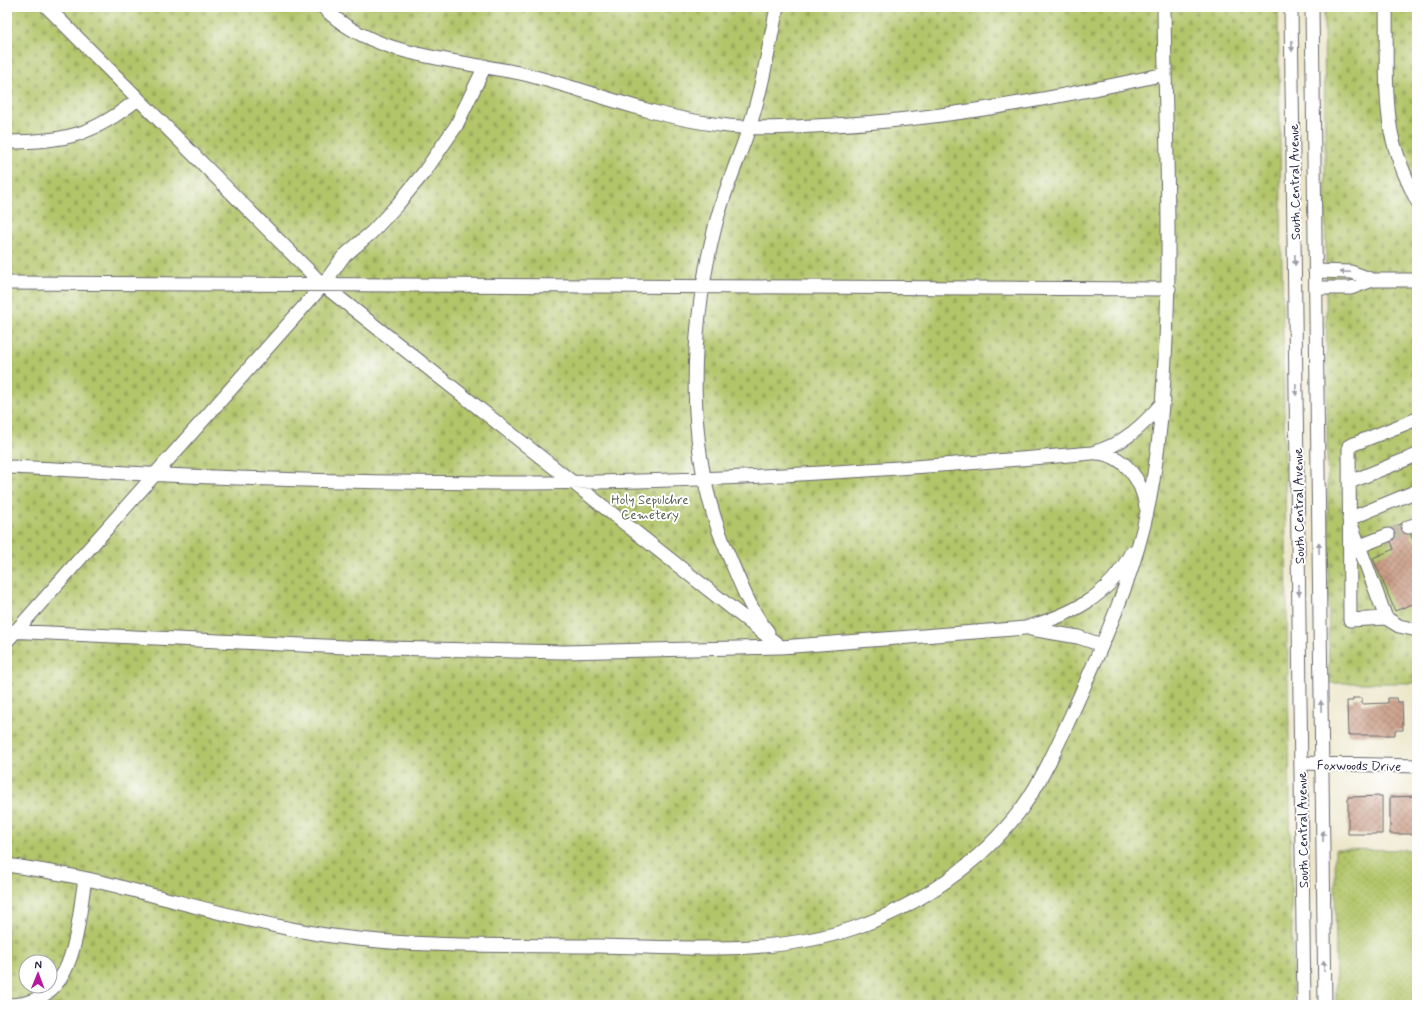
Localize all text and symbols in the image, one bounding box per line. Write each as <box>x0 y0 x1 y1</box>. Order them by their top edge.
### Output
one-way arrow <box>1289 40 1295 53</box>
street label: South Central Avenue <box>1286 124 1305 240</box>
one-way arrow <box>1292 254 1298 267</box>
one-way arrow <box>1338 269 1351 275</box>
one-way arrow <box>1293 384 1299 397</box>
street label: South Central Avenue <box>1290 448 1309 564</box>
park label: Holy Sepulchre Cemetery <box>611 492 689 524</box>
one-way arrow <box>1316 541 1322 554</box>
one-way arrow <box>1296 584 1302 597</box>
one-way arrow <box>1318 699 1324 712</box>
street label: Foxwoods Drive <box>1317 757 1401 776</box>
street label: South Central Avenue <box>1294 772 1313 888</box>
one-way arrow <box>1319 830 1326 842</box>
north arrow <box>18 954 58 994</box>
text: N <box>34 958 42 972</box>
one-way arrow <box>1321 959 1327 972</box>

